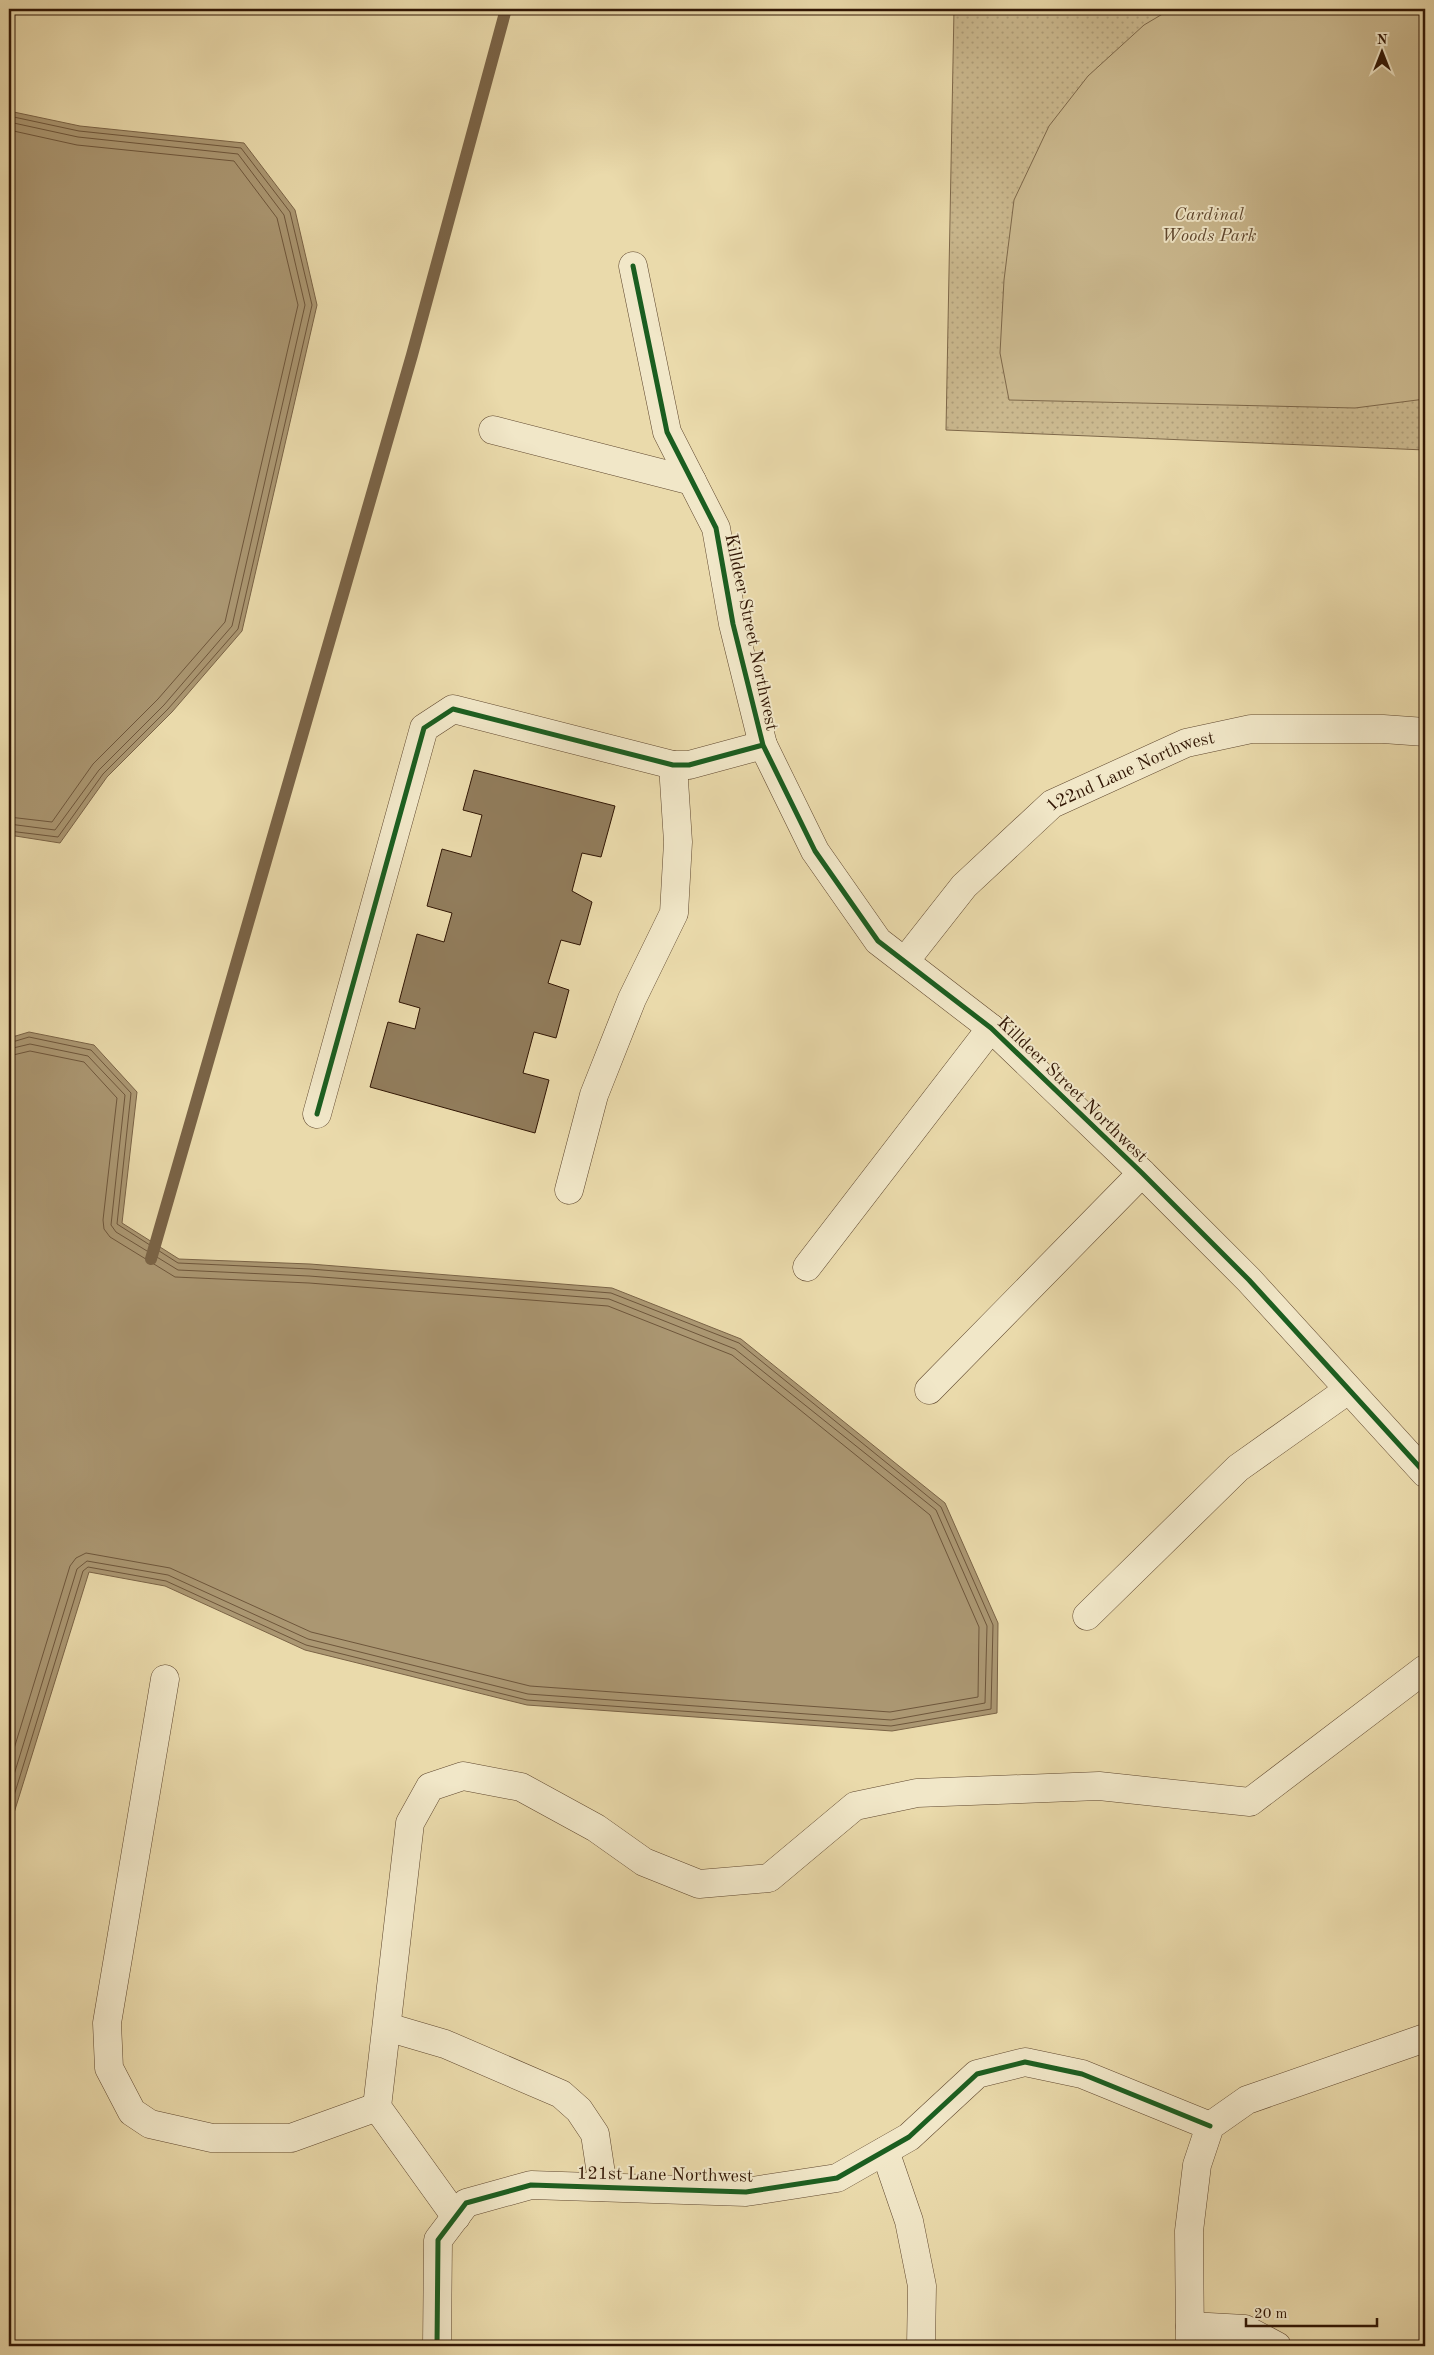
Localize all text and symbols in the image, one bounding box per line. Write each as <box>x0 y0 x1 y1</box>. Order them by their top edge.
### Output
north arrow <box>1356 28 1406 78</box>
text: N <box>1377 33 1388 47</box>
park label: Cardinal Woods Park <box>1161 206 1257 245</box>
street label: Killdeer Street Northwest <box>721 532 781 732</box>
street label: 122nd Lane Northwest <box>1043 729 1216 815</box>
street label: Killdeer Street Northwest <box>994 1013 1151 1166</box>
street label: 121st Lane Northwest <box>577 2164 753 2186</box>
scale bar <box>1246 2295 1378 2327</box>
text: 20 m <box>1254 2307 1288 2322</box>

